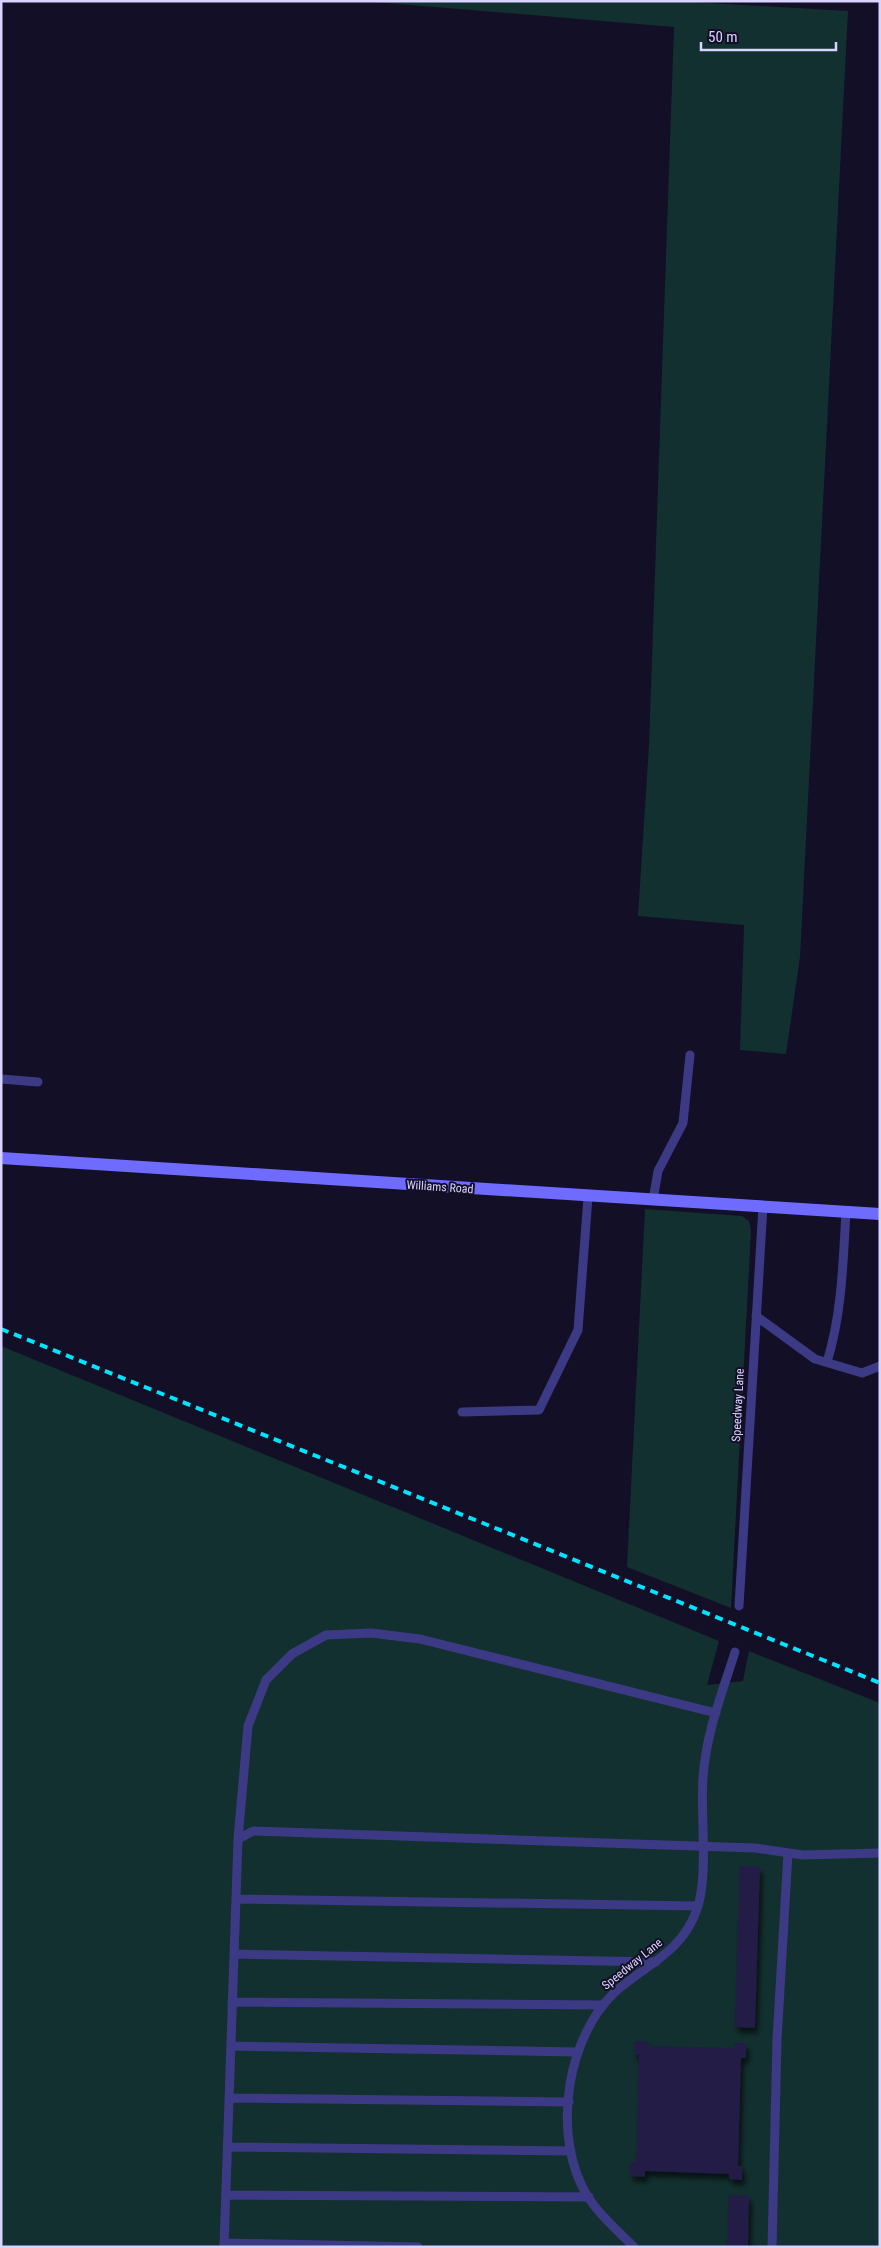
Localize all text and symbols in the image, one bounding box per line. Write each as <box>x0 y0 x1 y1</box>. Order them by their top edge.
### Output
scale bar <box>701 20 836 52</box>
text: 50 m <box>708 28 738 46</box>
street label: Williams Road <box>406 1178 474 1196</box>
street label: Speedway Lane <box>729 1368 747 1442</box>
street label: Speedway Lane <box>599 1935 665 1993</box>

